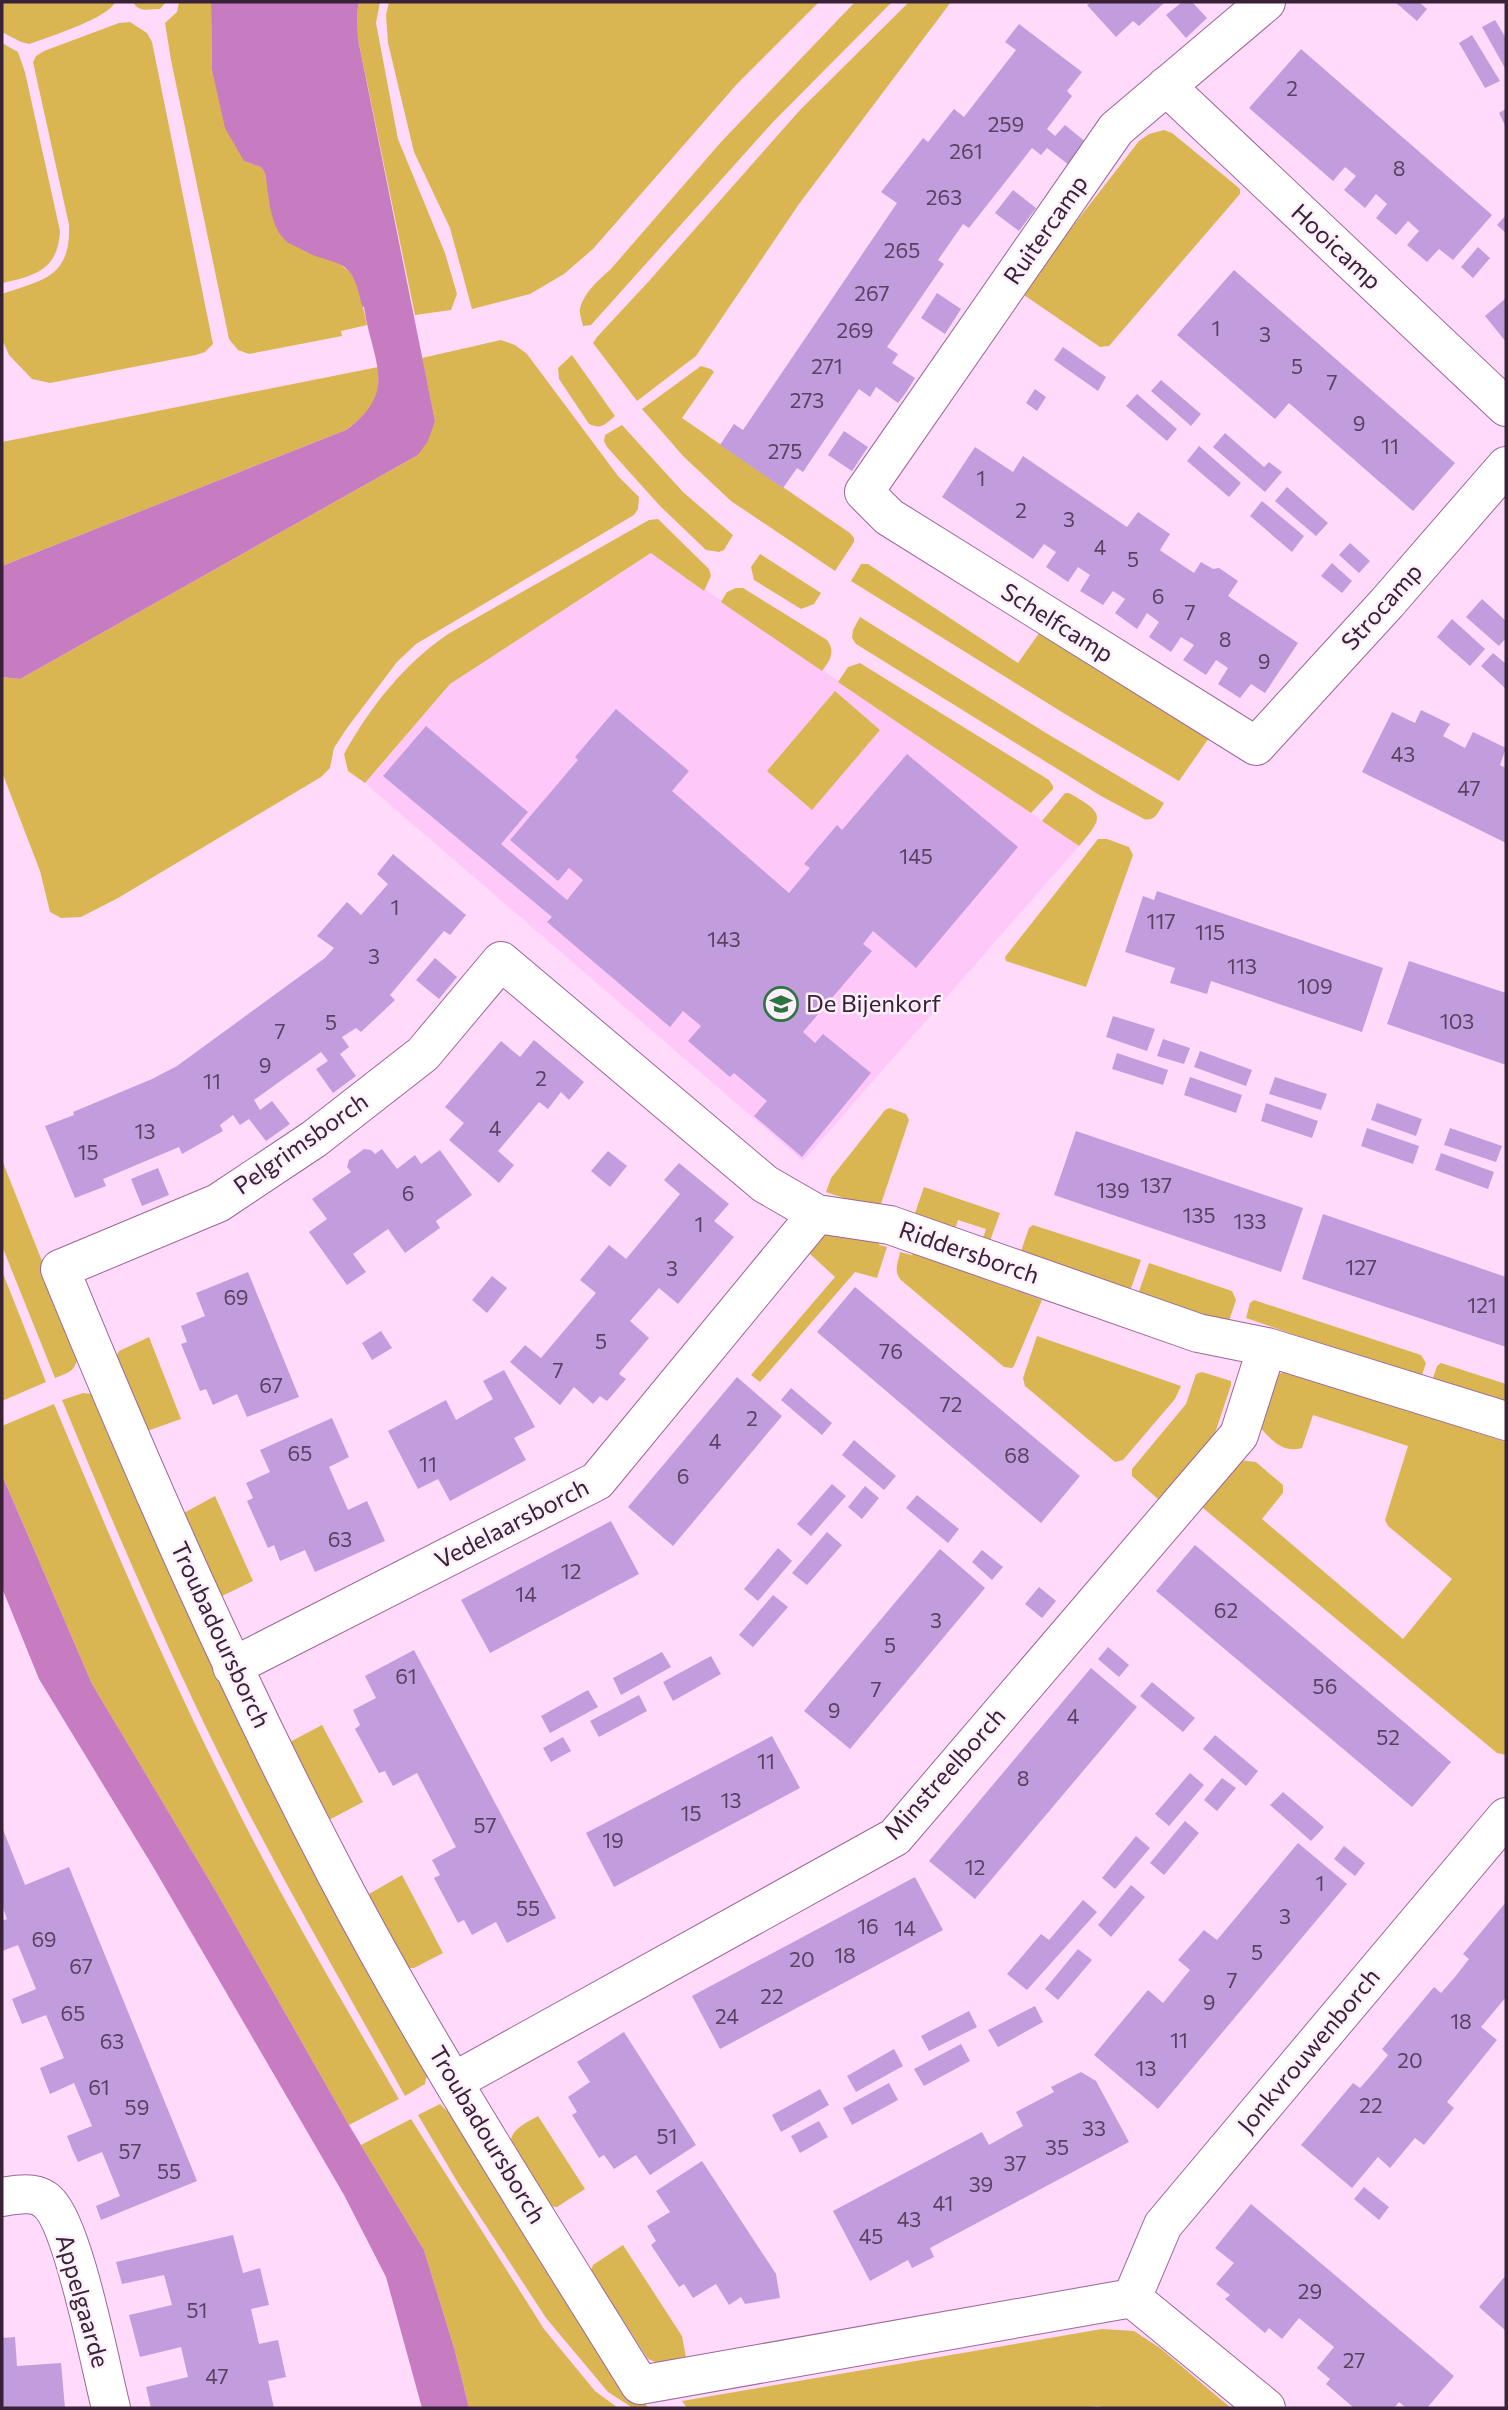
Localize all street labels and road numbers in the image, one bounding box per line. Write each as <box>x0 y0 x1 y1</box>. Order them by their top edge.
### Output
street label: Ruitercamp <box>997 169 1093 289</box>
street label: Hooicamp <box>1286 197 1388 295</box>
street label: Strocamp <box>1334 557 1427 655</box>
street label: Schelfcamp <box>996 576 1119 668</box>
street label: Pelgrimsborch <box>227 1086 373 1200</box>
street label: Riddersborch <box>896 1214 1043 1289</box>
street label: Vedelaarsborch <box>430 1471 593 1574</box>
street label: Troubadoursborch <box>166 1537 277 1732</box>
street label: Minstreelborch <box>877 1701 1011 1845</box>
street label: Jonkvrouwenborch <box>1231 1962 1385 2138</box>
street label: Troubadoursborch <box>424 2040 553 2228</box>
street label: Appelgaarde <box>51 2231 116 2371</box>

